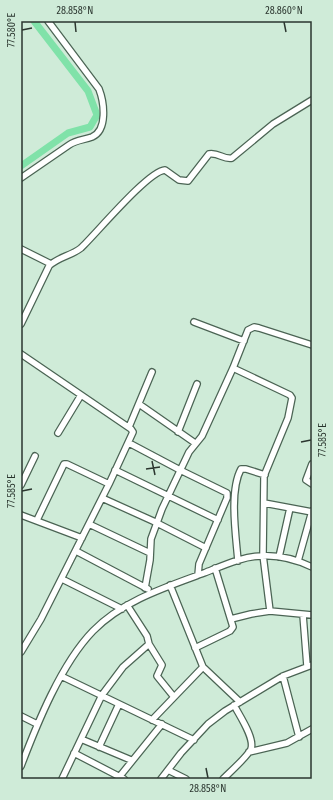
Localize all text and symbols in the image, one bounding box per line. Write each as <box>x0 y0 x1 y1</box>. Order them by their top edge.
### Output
text: 28.858°N <box>57 5 93 17</box>
text: 28.860°N <box>265 5 303 17</box>
text: 77.580°E <box>6 12 18 47</box>
text: 77.585°E <box>317 423 329 457</box>
text: 77.585°E <box>6 474 18 508</box>
text: 28.858°N <box>190 783 226 795</box>

